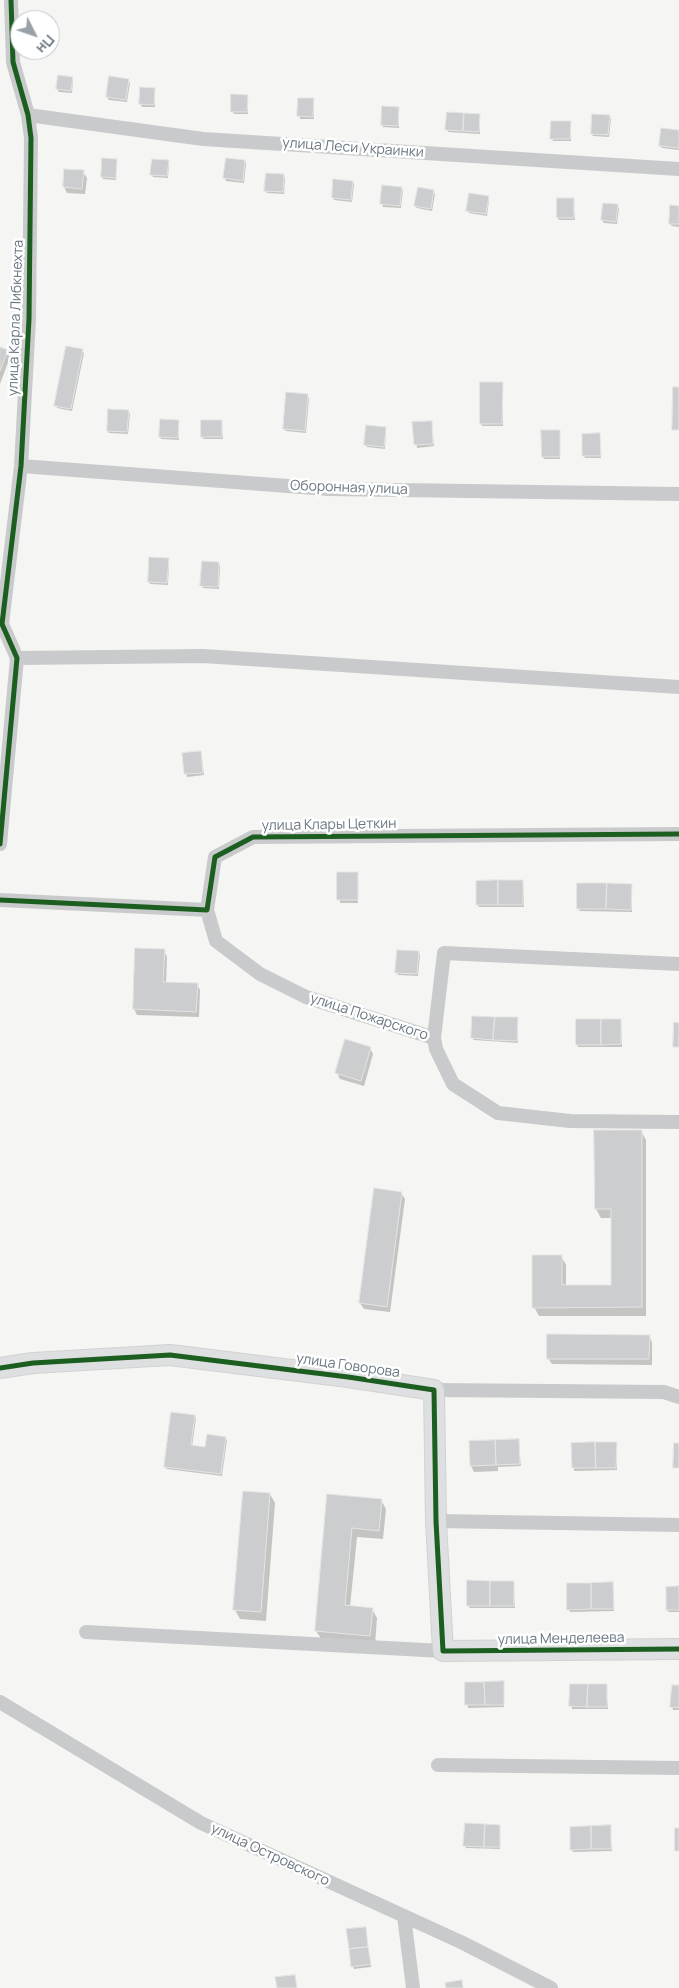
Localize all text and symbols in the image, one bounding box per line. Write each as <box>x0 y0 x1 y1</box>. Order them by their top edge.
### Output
north arrow <box>10 10 60 60</box>
text: Пн <box>33 31 59 58</box>
street label: улица Леси Украинки <box>282 135 424 161</box>
street label: улица Карла Либкнехта <box>5 240 27 396</box>
street label: Оборонная улица <box>290 478 408 498</box>
street label: улица Клары Цеткин <box>261 815 397 835</box>
street label: улица Пожарского <box>308 990 430 1044</box>
street label: улица Говорова <box>295 1350 401 1382</box>
street label: улица Менделеева <box>497 1629 625 1649</box>
street label: улица Островского <box>208 1820 332 1890</box>

